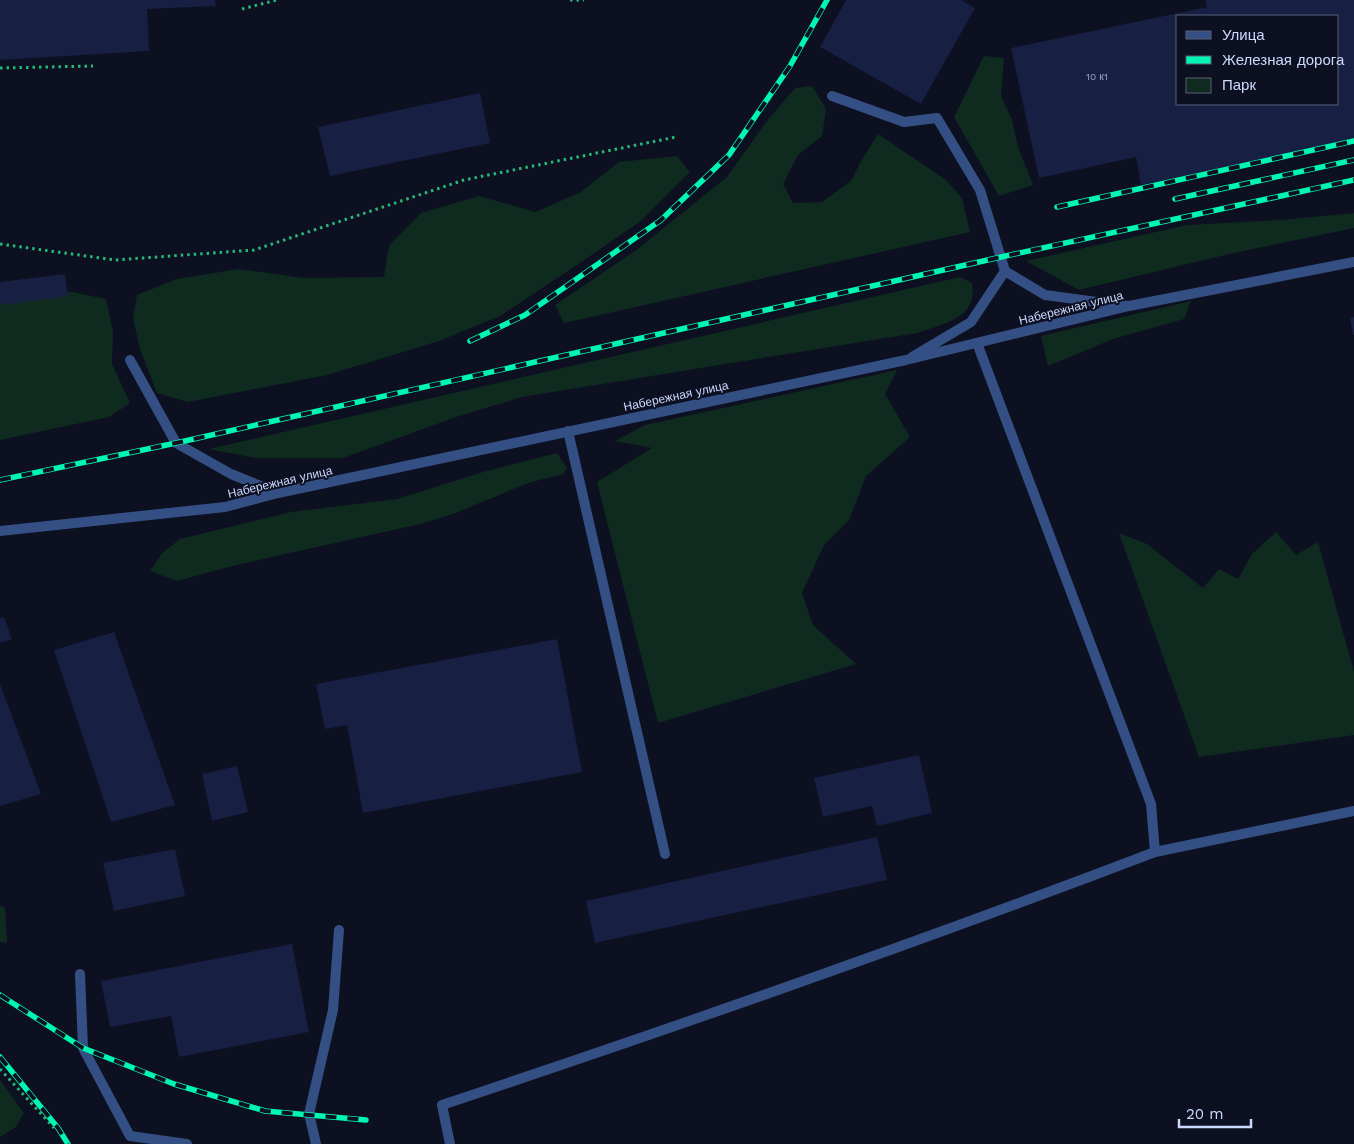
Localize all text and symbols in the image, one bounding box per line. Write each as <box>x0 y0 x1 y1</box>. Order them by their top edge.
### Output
legend <box>1176 15 1339 105</box>
text: Улица <box>1222 26 1265 44</box>
text: Железная дорога <box>1222 51 1345 69</box>
house number: 10 к1 <box>1086 71 1108 82</box>
text: Парк <box>1222 76 1256 94</box>
street label: Набережная улица <box>1017 288 1125 328</box>
street label: Набережная улица <box>622 378 730 414</box>
street label: Набережная улица <box>226 463 334 501</box>
scale bar <box>1179 1096 1252 1128</box>
text: 20 m <box>1186 1105 1224 1123</box>

